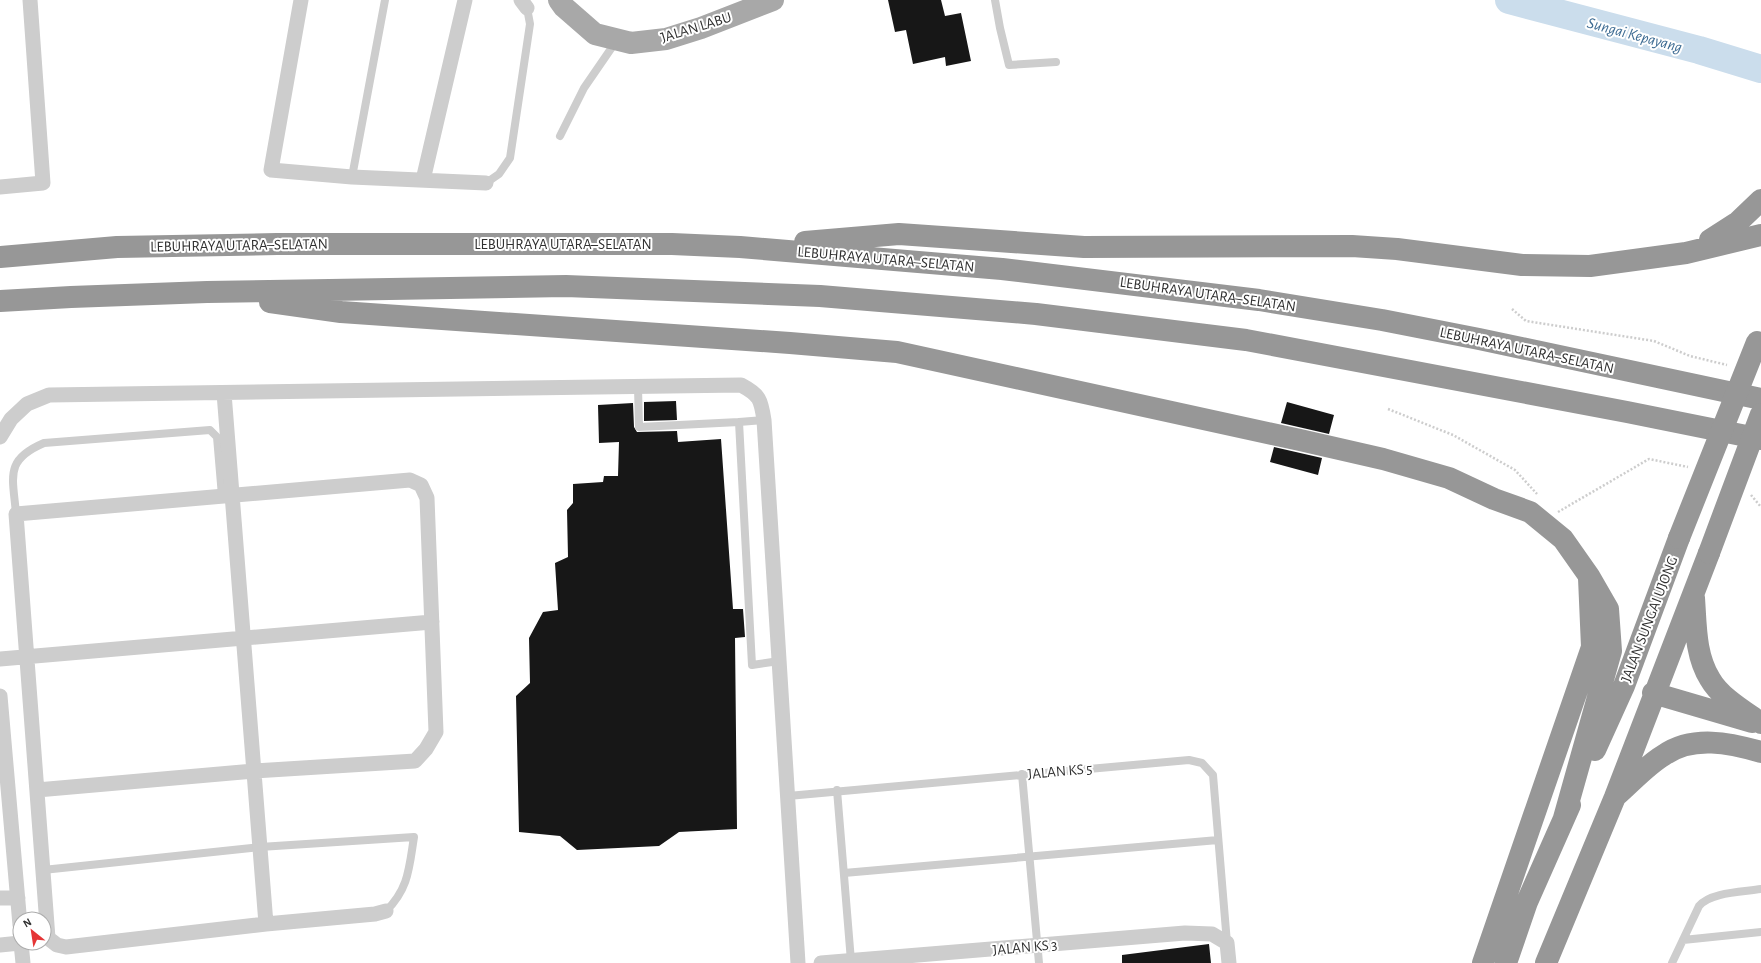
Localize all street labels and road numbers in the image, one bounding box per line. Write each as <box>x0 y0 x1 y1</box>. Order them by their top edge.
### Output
street label: JALAN LABU <box>659 10 733 45</box>
street label: LEBUHRAYA UTARA–SELATAN <box>150 236 328 255</box>
street label: LEBUHRAYA UTARA–SELATAN <box>474 237 652 252</box>
street label: LEBUHRAYA UTARA–SELATAN <box>797 244 975 275</box>
street label: LEBUHRAYA UTARA–SELATAN <box>1119 275 1297 314</box>
street label: LEBUHRAYA UTARA–SELATAN <box>1438 325 1615 376</box>
street label: JALAN SUNGAI UJONG <box>1618 554 1680 684</box>
street label: JALAN KS 5 <box>1027 761 1093 782</box>
street label: JALAN KS 3 <box>992 937 1058 958</box>

